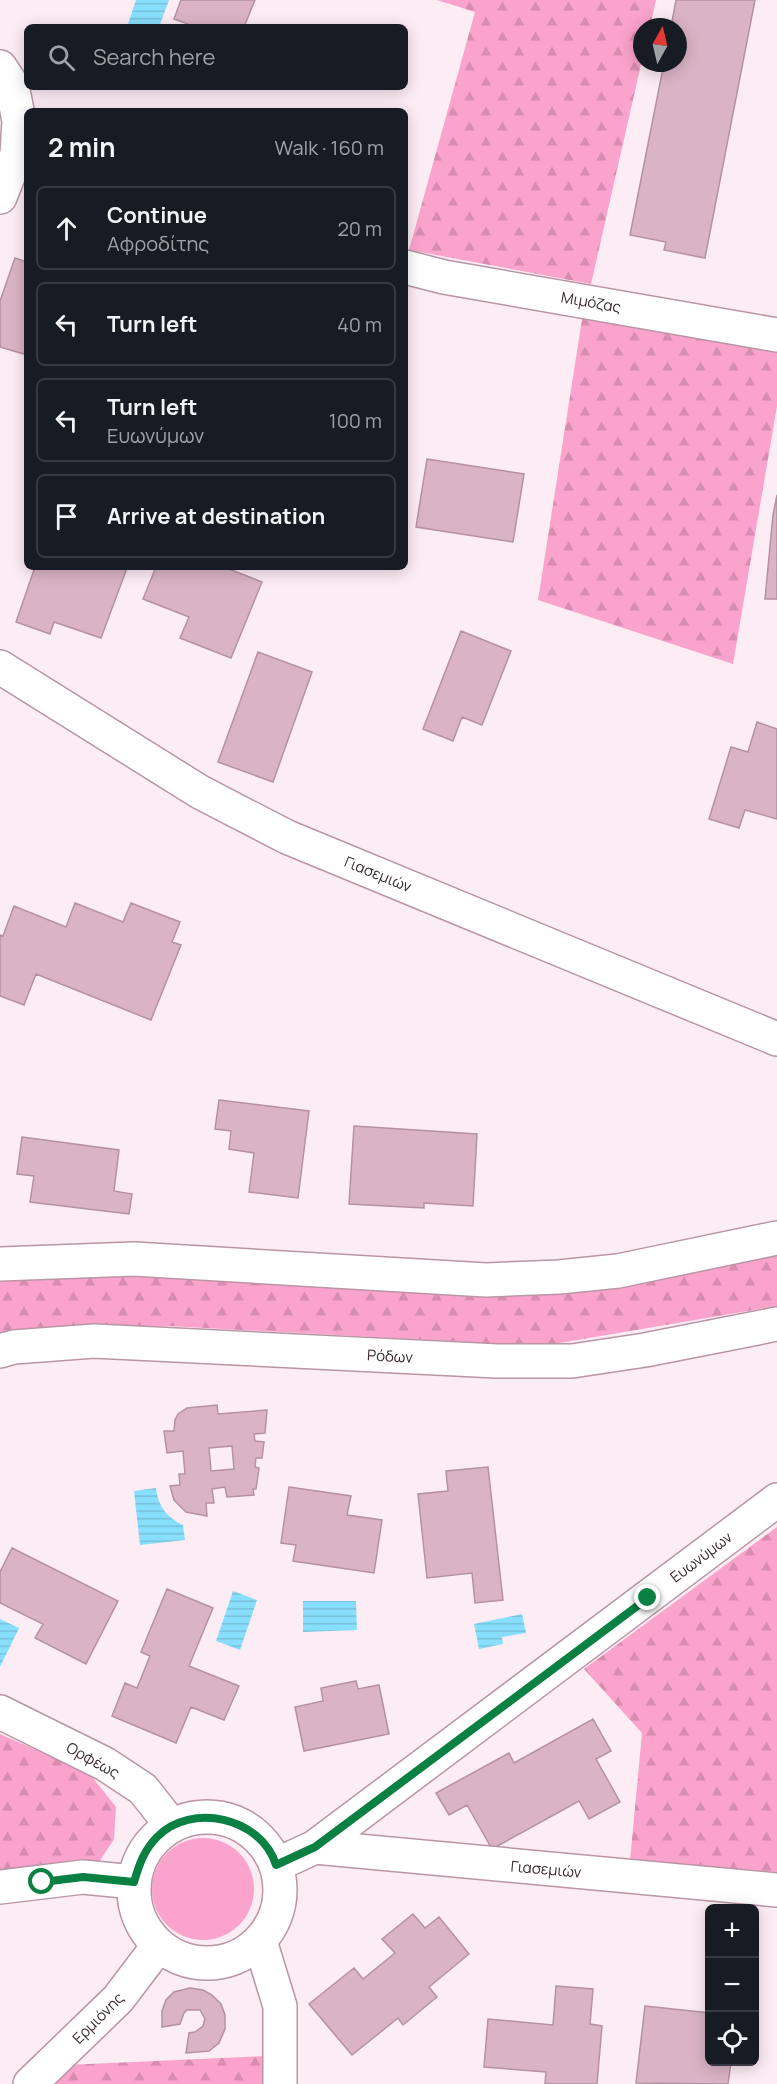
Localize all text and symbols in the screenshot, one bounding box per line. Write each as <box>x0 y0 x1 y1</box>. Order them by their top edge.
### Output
north arrow <box>633 18 687 72</box>
search box <box>24 24 408 90</box>
icon: search <box>45 41 78 74</box>
text: Search here <box>93 42 215 72</box>
text: 2 min <box>48 129 116 165</box>
text: Walk · 160 m <box>275 134 384 161</box>
text: Continue <box>107 200 207 230</box>
icon: ahead <box>50 212 83 245</box>
text: 20 m <box>337 215 382 242</box>
text: Αφροδίτης <box>107 230 209 257</box>
street label: Μιμόζας <box>559 286 623 318</box>
icon: left <box>50 308 83 341</box>
text: Turn left <box>107 309 197 339</box>
text: 40 m <box>337 311 382 338</box>
text: Turn left <box>107 392 197 422</box>
icon: left <box>50 404 83 437</box>
text: 100 m <box>329 407 382 434</box>
text: Ευωνύμων <box>107 422 204 449</box>
icon: arrive <box>50 500 83 533</box>
text: Arrive at destination <box>107 501 325 531</box>
street label: Γιασεμιών <box>341 851 415 897</box>
street label: Ρόδων <box>367 1344 414 1368</box>
street label: Ευωνύμων <box>666 1526 737 1587</box>
route end <box>634 1584 660 1610</box>
street label: Ορφέως <box>63 1737 123 1783</box>
street label: Γιασεμιών <box>510 1855 583 1883</box>
route start <box>28 1868 54 1894</box>
map controls <box>705 1904 759 2066</box>
button: + <box>705 1904 759 1958</box>
button: − <box>705 1958 759 2012</box>
street label: Ερμιόνης <box>68 1988 128 2048</box>
button: locate <box>705 2012 759 2066</box>

